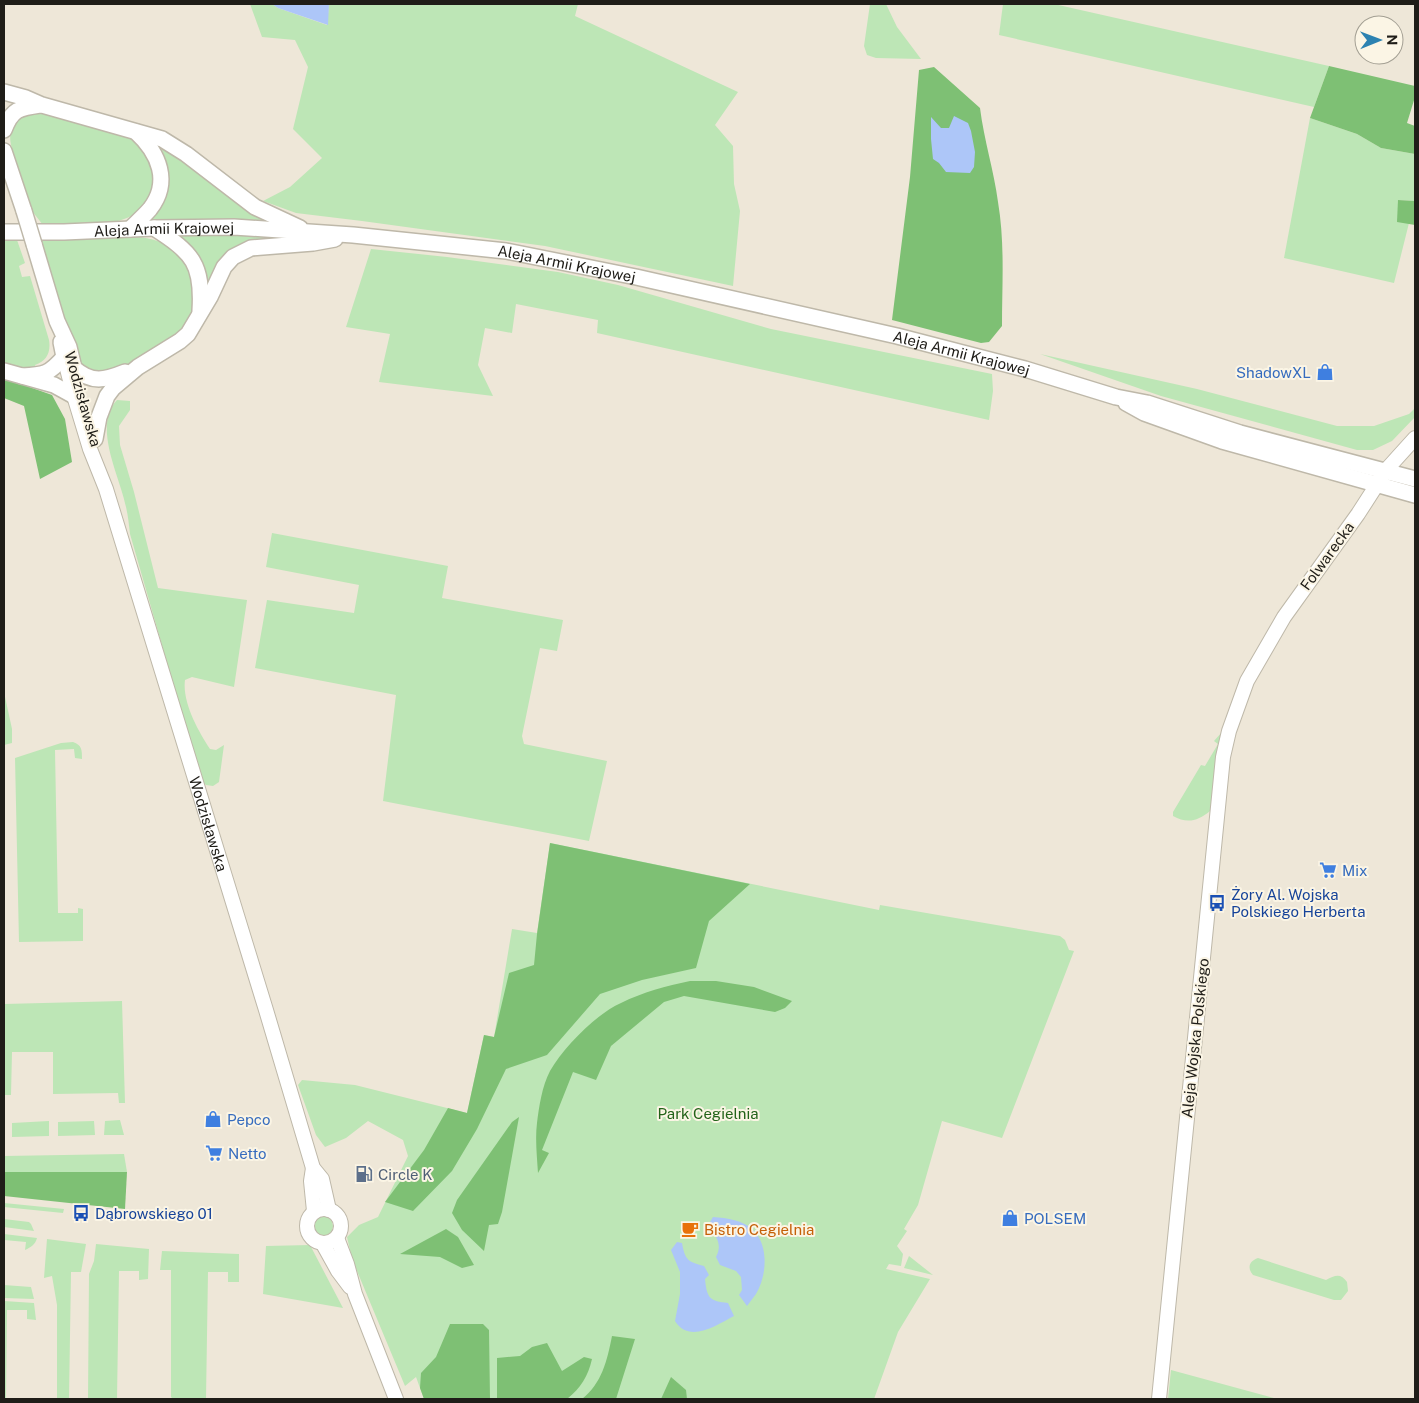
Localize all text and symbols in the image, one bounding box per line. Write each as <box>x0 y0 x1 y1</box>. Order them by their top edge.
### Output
north arrow <box>1354 15 1404 65</box>
text: N <box>1384 34 1400 45</box>
street label: Aleja Armii Krajowej <box>93 218 234 239</box>
street label: Aleja Armii Krajowej <box>497 242 637 285</box>
street label: Aleja Armii Krajowej <box>891 327 1032 378</box>
street label: Wodzisławska <box>61 349 105 449</box>
shop icon: ShadowXL <box>1315 362 1335 382</box>
place label: ShadowXL <box>1236 364 1311 381</box>
street label: Folwarecka <box>1297 519 1357 593</box>
street label: Wodzisławska <box>186 774 231 873</box>
supermarket icon: Mix <box>1318 860 1338 880</box>
place label: Mix <box>1342 862 1367 879</box>
place label: Żory Al. Wojska Polskiego Herberta <box>1231 885 1365 920</box>
bus stop icon: Żory Al. Wojska Polskiego Herberta <box>1207 893 1227 913</box>
street label: Aleja Wojska Polskiego <box>1178 957 1212 1119</box>
park label: Park Cegielnia <box>657 1105 759 1122</box>
shop icon: Pepco <box>203 1109 223 1129</box>
place label: Pepco <box>227 1111 270 1128</box>
supermarket icon: Netto <box>204 1143 224 1163</box>
place label: Netto <box>228 1145 267 1162</box>
fuel station icon: Circle K <box>354 1164 374 1184</box>
place label: Circle K <box>378 1166 432 1183</box>
bus stop icon: Dąbrowskiego 01 <box>71 1203 91 1223</box>
place label: Dąbrowskiego 01 <box>95 1205 213 1222</box>
shop icon: POLSEM <box>1000 1208 1020 1228</box>
place label: POLSEM <box>1024 1210 1086 1227</box>
cafe icon: Bistro Cegielnia <box>680 1219 700 1239</box>
place label: Bistro Cegielnia <box>704 1221 814 1238</box>

